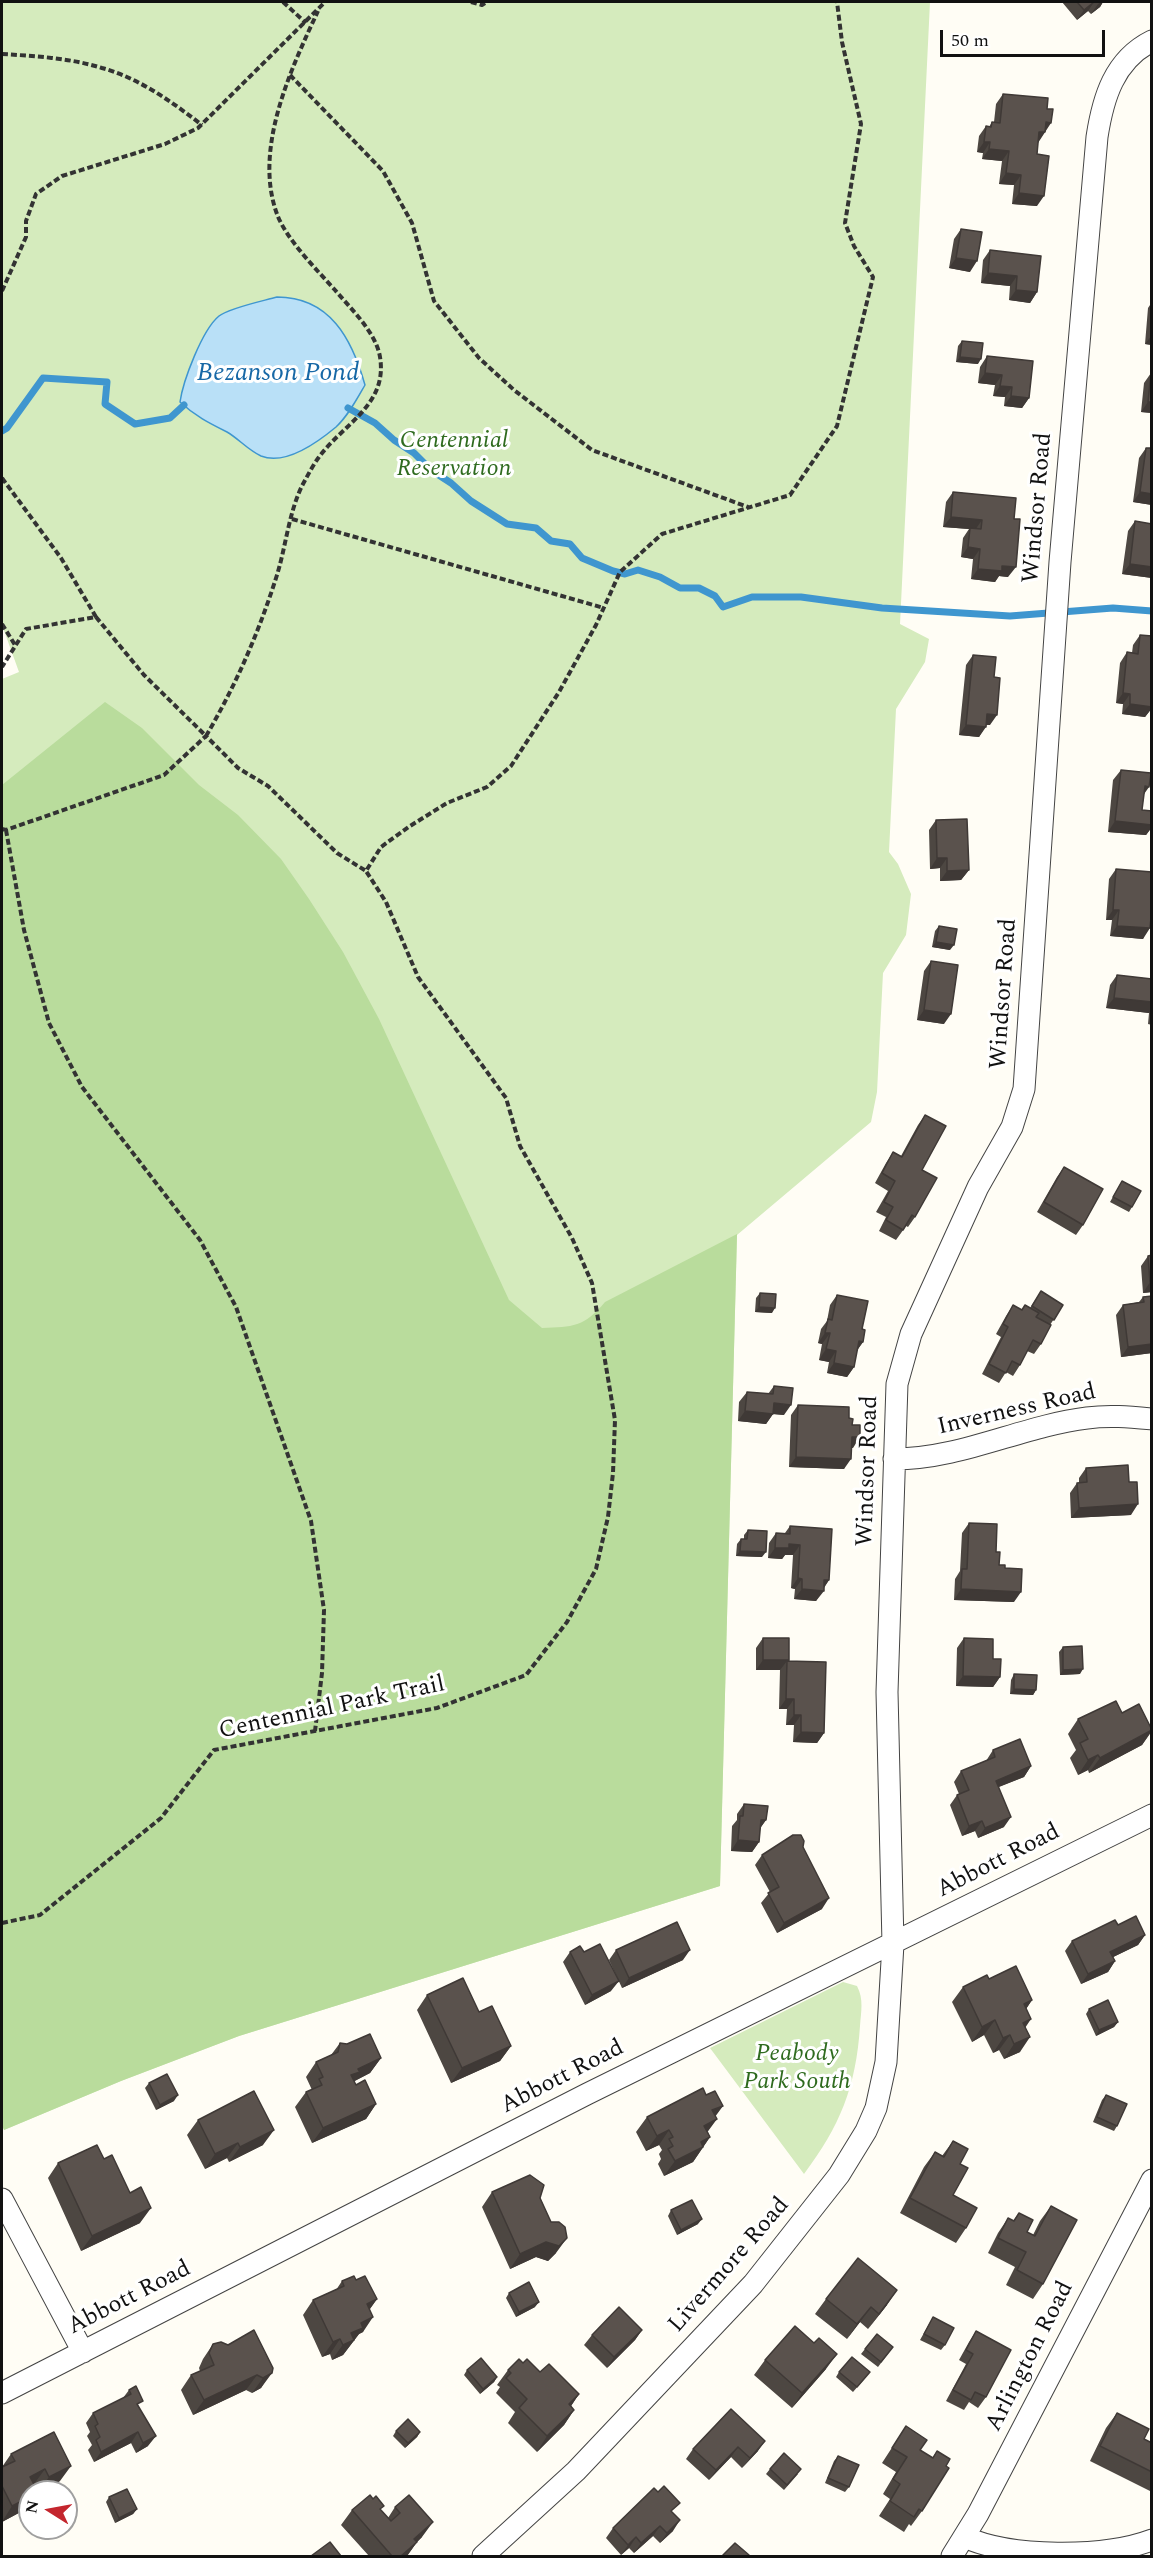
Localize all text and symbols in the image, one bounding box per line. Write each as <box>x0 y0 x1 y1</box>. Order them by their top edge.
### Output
scale bar <box>943 18 1108 56</box>
text: 50 m <box>951 27 989 54</box>
water label: Bezanson Pond <box>197 359 359 391</box>
park label: Centennial Reservation <box>397 428 511 484</box>
street label: Windsor Road <box>1018 431 1060 585</box>
street label: Windsor Road <box>985 918 1025 1070</box>
street label: Inverness Road <box>935 1379 1099 1443</box>
street label: Windsor Road <box>852 1395 886 1547</box>
street label: Centennial Park Trail <box>216 1671 448 1747</box>
street label: Abbott Road <box>933 1819 1065 1905</box>
street label: Abbott Road <box>497 2035 629 2121</box>
park label: Peabody Park South <box>743 2041 851 2097</box>
street label: Livermore Road <box>663 2192 797 2340</box>
street label: Abbott Road <box>64 2256 196 2342</box>
street label: Arlington Road <box>981 2277 1081 2437</box>
north arrow <box>18 2480 78 2540</box>
text: N <box>19 2498 45 2516</box>

